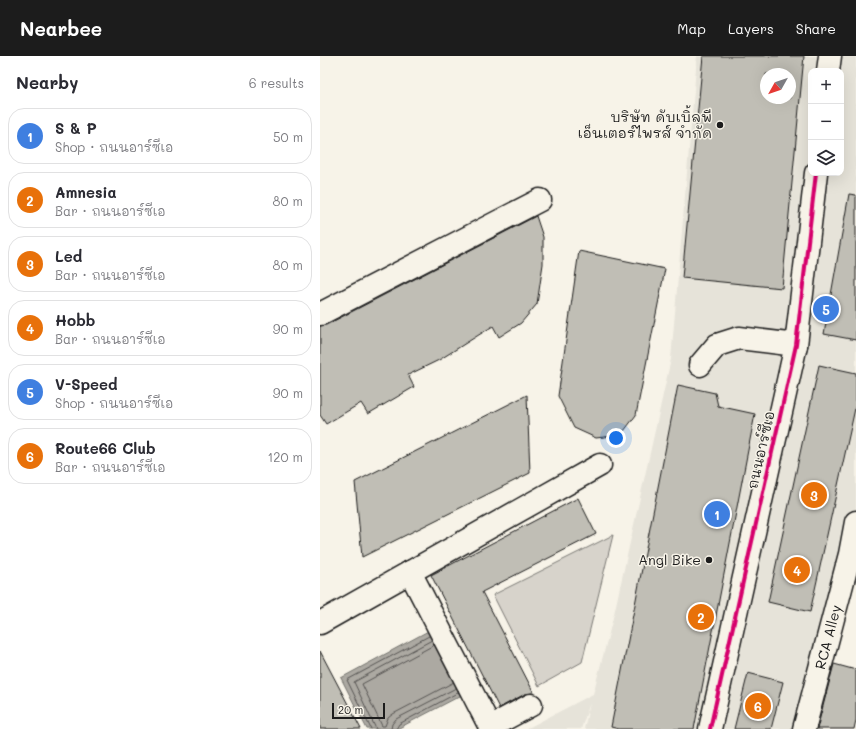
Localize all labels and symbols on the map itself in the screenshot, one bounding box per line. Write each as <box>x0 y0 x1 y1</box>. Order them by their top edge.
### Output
north arrow <box>760 68 796 104</box>
place label: บริษัท ดับเบิ้ลพี เอ็นเตอร์ไพรส์ จำกัด <box>578 105 712 142</box>
marker: บริษัท ดับเบิ้ลพี เอ็นเตอร์ไพรส์ จำกัด <box>715 120 725 130</box>
pin: 5 <box>813 294 839 324</box>
street label: ถนนอาร์ซีเอ <box>742 409 779 491</box>
your location <box>606 428 626 448</box>
pin: 3 <box>801 480 827 510</box>
pin: 1 <box>704 499 730 529</box>
place label: Angl Bike <box>638 550 701 569</box>
marker: Angl Bike <box>704 555 714 565</box>
pin: 4 <box>784 555 810 585</box>
pin: 2 <box>688 602 714 632</box>
street label: RCA Alley <box>810 603 845 671</box>
pin: 6 <box>745 691 771 721</box>
scale bar <box>332 701 385 720</box>

